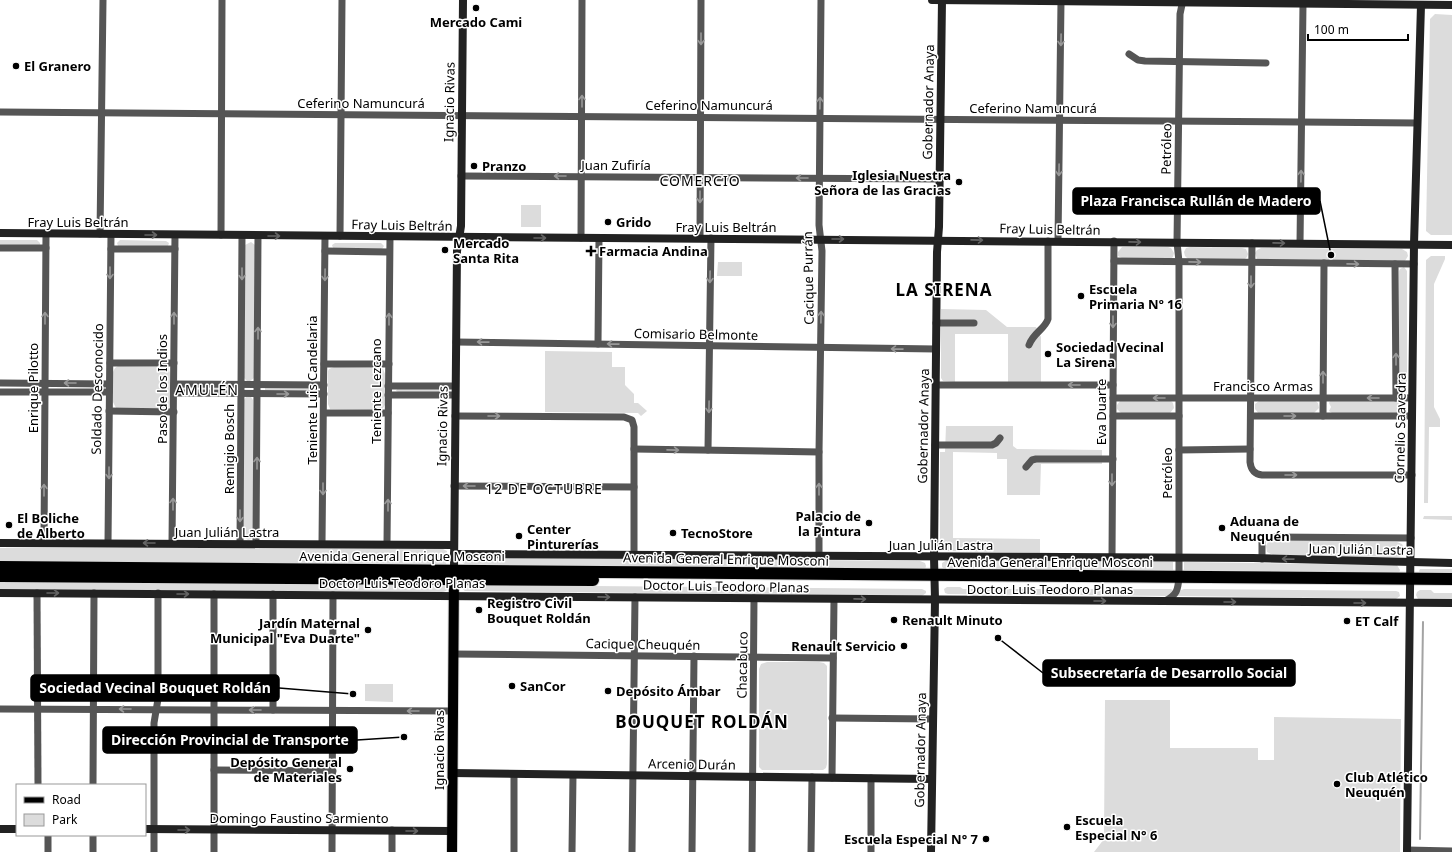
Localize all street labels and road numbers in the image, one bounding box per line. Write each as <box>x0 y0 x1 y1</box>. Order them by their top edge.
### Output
street label: Gobernador Anaya <box>918 44 938 160</box>
street label: Ignacio Rivas <box>439 62 459 142</box>
street label: Ceferino Namuncurá <box>297 94 425 112</box>
street label: Ceferino Namuncurá <box>645 96 773 114</box>
street label: Ceferino Namuncurá <box>969 99 1097 117</box>
street label: Petróleo <box>1157 123 1175 175</box>
street label: Juan Zufiría <box>579 156 651 174</box>
street label: Fray Luis Beltrán <box>27 213 129 231</box>
street label: Fray Luis Beltrán <box>351 215 453 235</box>
street label: Fray Luis Beltrán <box>675 218 777 236</box>
street label: Fray Luis Beltrán <box>999 219 1101 239</box>
street label: Cacique Purrán <box>798 231 818 325</box>
street label: Teniente Luis Candelaria <box>303 315 321 465</box>
street label: Soldado Desconocido <box>87 323 107 455</box>
street label: Comisario Belmonte <box>634 324 758 344</box>
street label: Paso de los Indios <box>153 334 171 444</box>
street label: Teniente Lezcano <box>367 338 385 444</box>
street label: Enrique Pilotto <box>24 343 42 433</box>
street label: Gobernador Anaya <box>913 368 933 484</box>
street label: Cornelio Saavedra <box>1390 372 1410 484</box>
street label: Francisco Armas <box>1213 377 1313 395</box>
street label: Eva Duarte <box>1092 379 1110 445</box>
street label: Ignacio Rivas <box>432 386 452 466</box>
street label: Remigio Bosch <box>220 404 238 494</box>
street label: Petróleo <box>1158 447 1176 499</box>
street label: Juan Julián Lastra <box>173 523 279 541</box>
street label: Juan Julián Lastra <box>887 536 993 554</box>
street label: Juan Julián Lastra <box>1306 539 1414 559</box>
street label: Avenida General Enrique Mosconi <box>299 547 505 565</box>
street label: Avenida General Enrique Mosconi <box>623 548 829 570</box>
street label: Avenida General Enrique Mosconi <box>947 553 1153 571</box>
street label: Doctor Luis Teodoro Planas <box>319 574 485 592</box>
street label: Doctor Luis Teodoro Planas <box>643 576 809 596</box>
street label: Doctor Luis Teodoro Planas <box>967 580 1133 598</box>
street label: Chacabuco <box>732 631 752 699</box>
street label: Cacique Cheuquén <box>585 634 701 654</box>
street label: Gobernador Anaya <box>910 692 930 808</box>
street label: Ignacio Rivas <box>430 710 448 790</box>
street label: Arcenio Durán <box>648 754 736 774</box>
street label: Domingo Faustino Sarmiento <box>210 809 389 827</box>

